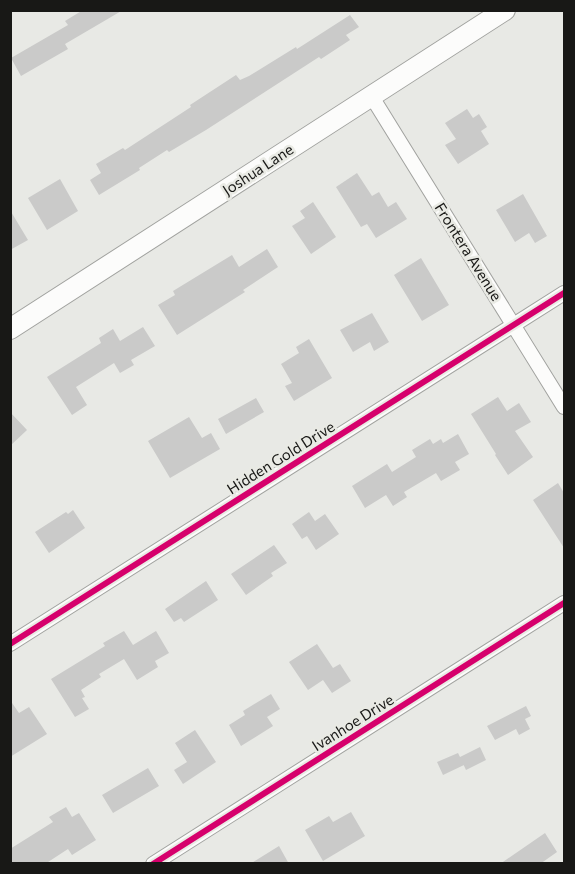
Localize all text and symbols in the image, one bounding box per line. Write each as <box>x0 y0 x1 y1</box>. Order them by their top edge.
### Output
street label: Joshua Lane <box>219 140 296 199</box>
street label: Frontera Avenue <box>431 199 506 304</box>
street label: Hidden Gold Drive <box>223 417 338 497</box>
street label: Ivanhoe Drive <box>308 690 397 754</box>

